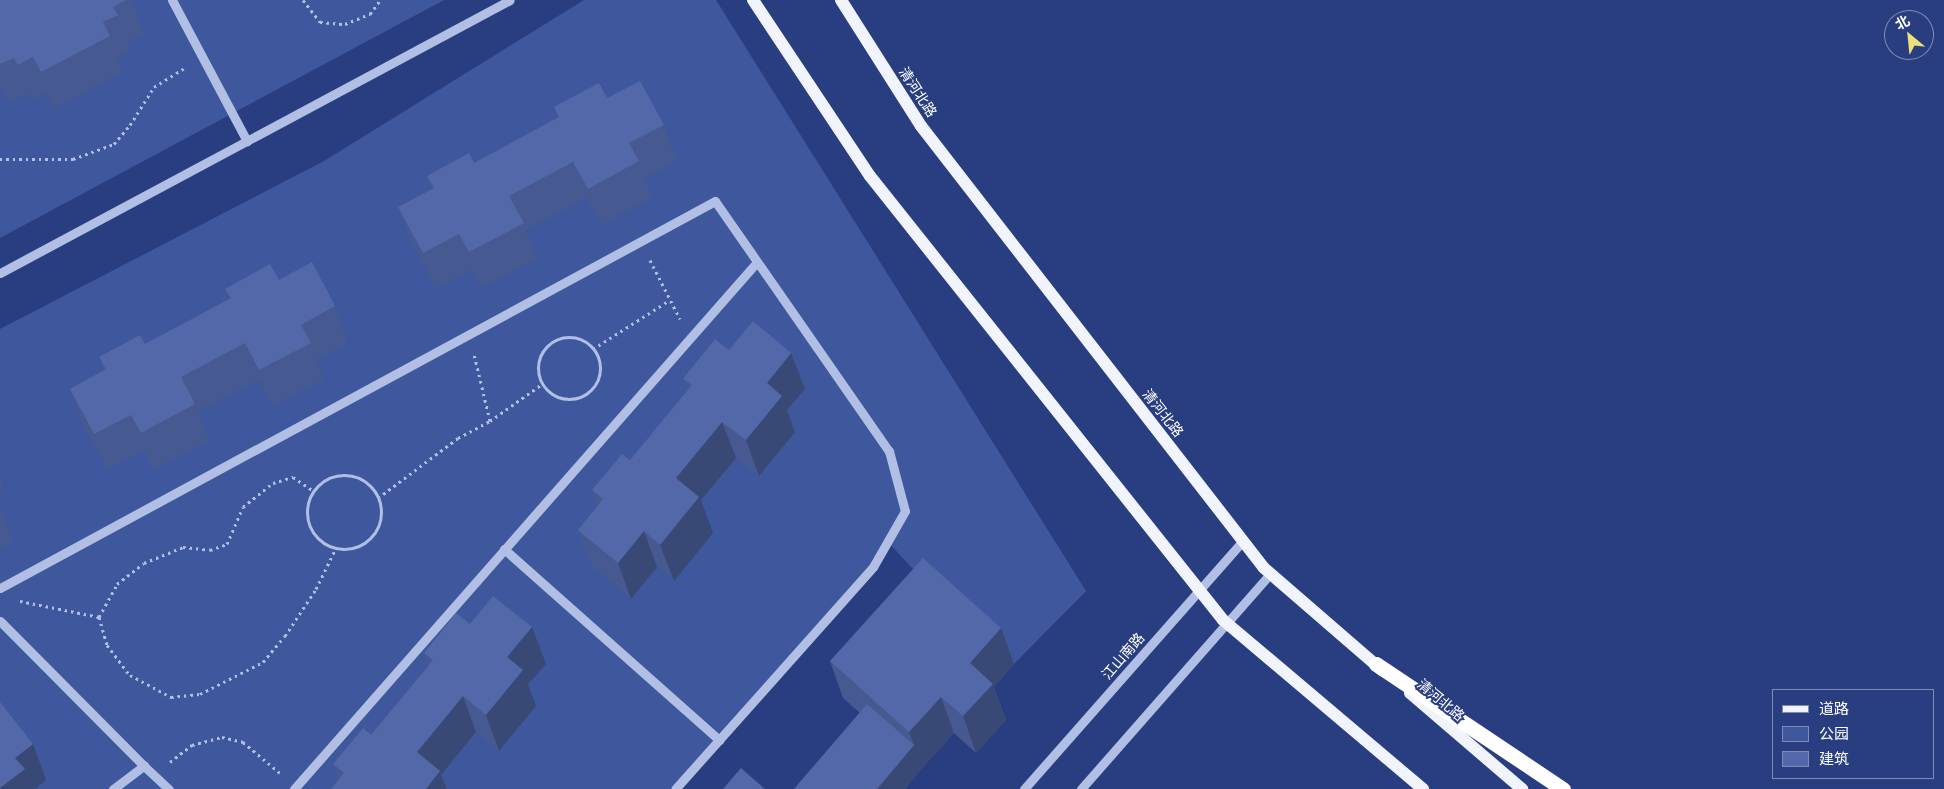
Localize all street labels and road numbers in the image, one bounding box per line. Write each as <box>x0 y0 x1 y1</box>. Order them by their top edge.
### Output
street label: 清河北路 <box>896 64 940 120</box>
street label: 清河北路 <box>1139 386 1187 440</box>
street label: 江山南路 <box>1098 629 1148 683</box>
street label: 清河北路 <box>1414 676 1468 724</box>

